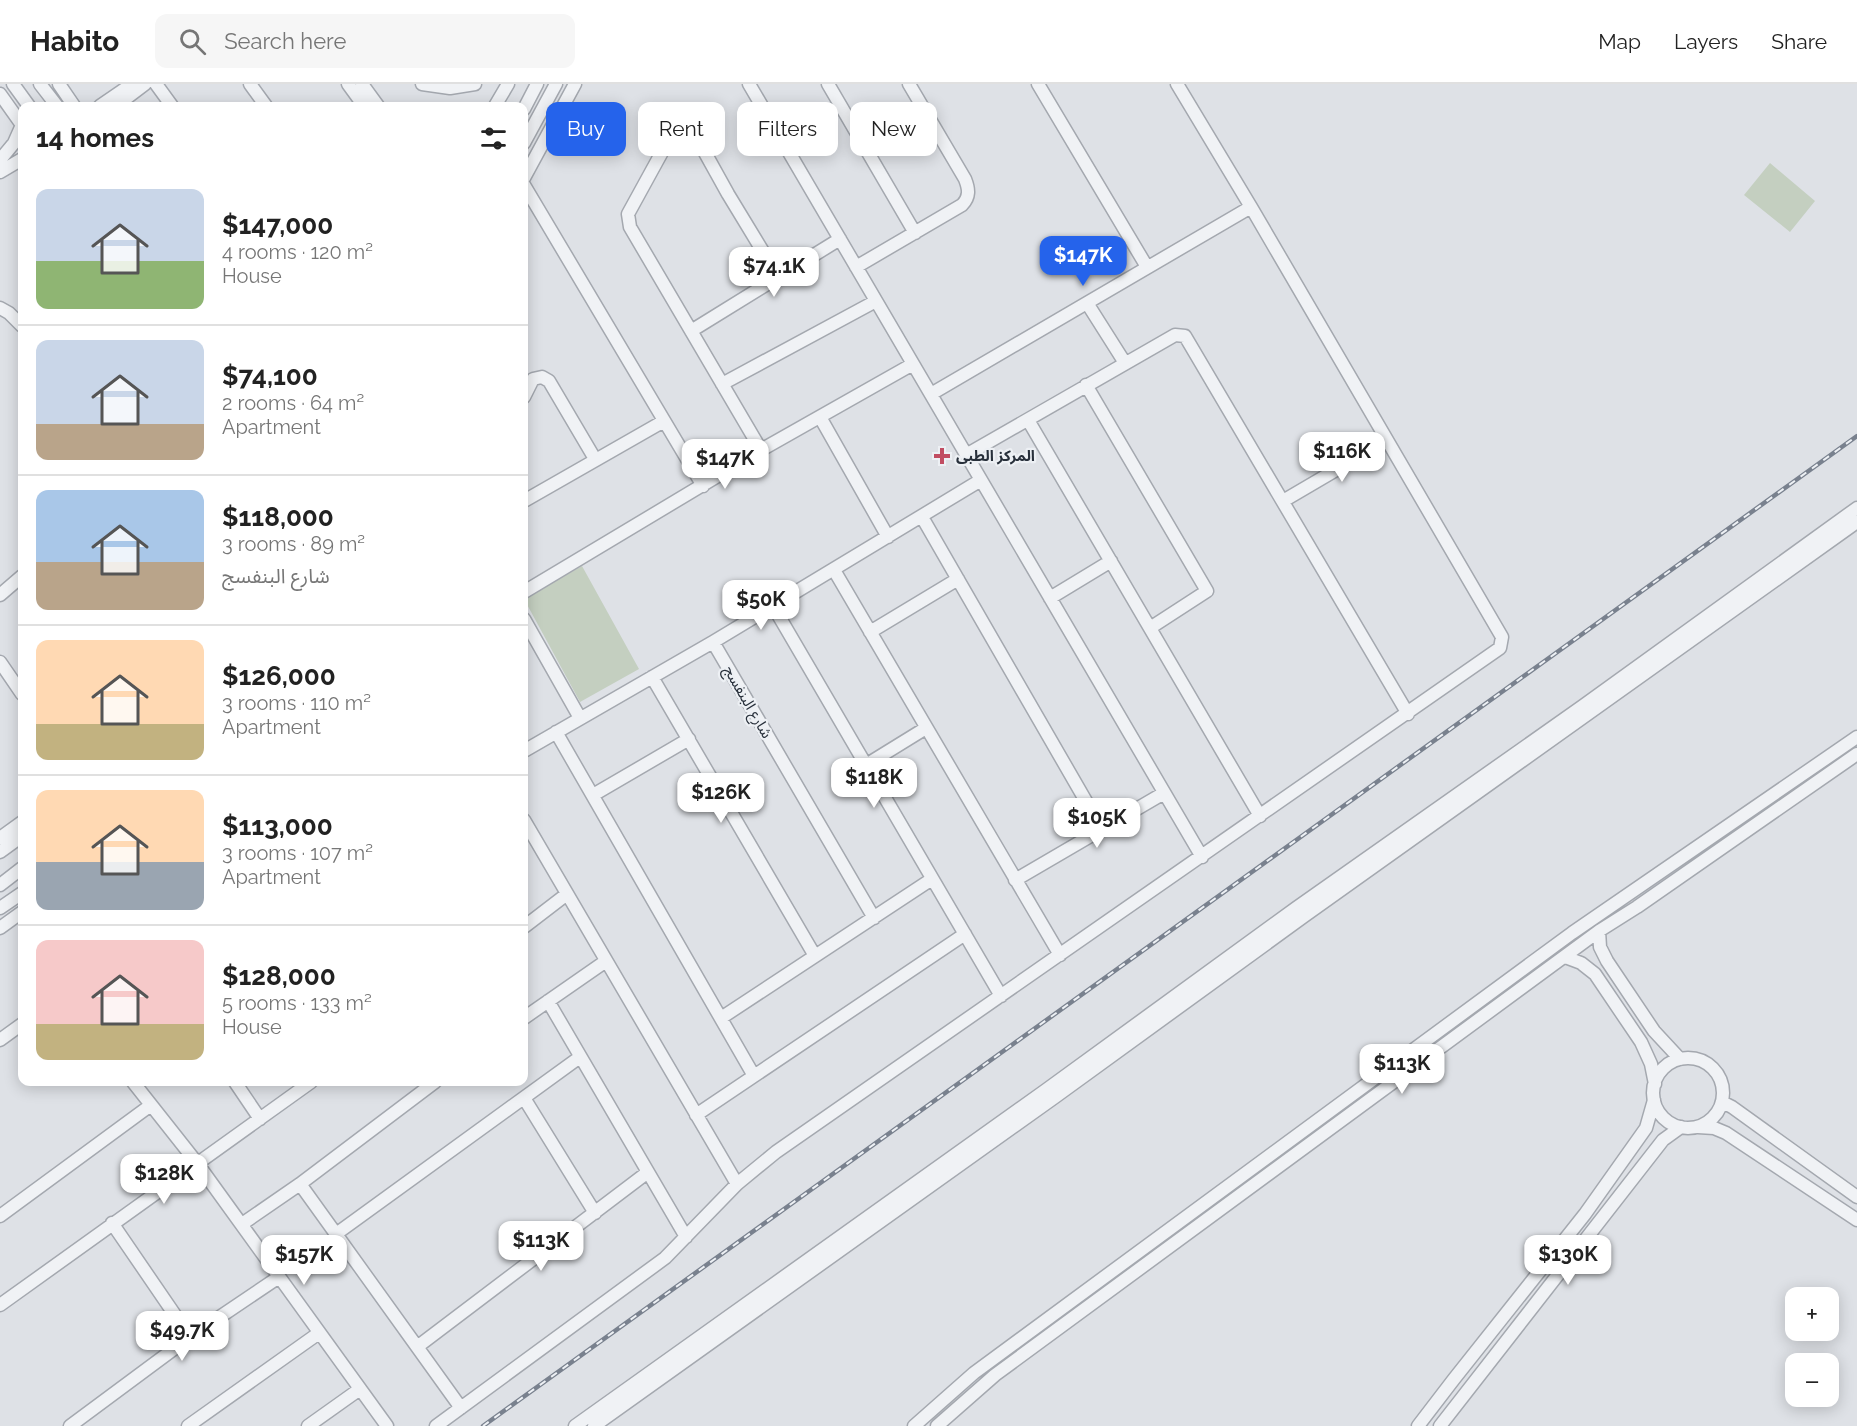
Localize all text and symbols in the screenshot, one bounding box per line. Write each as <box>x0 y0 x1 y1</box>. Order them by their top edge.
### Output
search box <box>155 14 575 68</box>
text: Habito <box>30 25 119 58</box>
icon: search <box>176 25 209 58</box>
text: Search here <box>224 28 346 54</box>
text: Map <box>1598 29 1641 54</box>
text: Layers <box>1674 29 1738 54</box>
text: Share <box>1771 29 1827 54</box>
chip: Buy <box>546 102 626 156</box>
chip: Rent <box>638 102 725 156</box>
chip: Filters <box>737 102 838 156</box>
chip: New <box>850 102 937 156</box>
icon: filters <box>477 122 510 155</box>
text: 14 homes <box>36 123 154 153</box>
text: $147,000 <box>222 210 333 240</box>
icon: home <box>84 213 156 285</box>
pin: $147K <box>1041 236 1125 287</box>
text: 4 rooms · 120 m² <box>222 240 373 264</box>
text: $147K <box>1054 243 1112 267</box>
pin: $74.1K <box>725 247 823 298</box>
text: $74.1K <box>743 254 805 278</box>
text: House <box>222 264 282 288</box>
text: $74,100 <box>222 361 318 391</box>
icon: home <box>84 364 156 436</box>
text: 2 rooms · 64 m² <box>222 391 364 415</box>
text: Apartment <box>222 415 321 439</box>
pin: $116K <box>1300 432 1384 483</box>
pin: $147K <box>683 439 767 490</box>
text: $116K <box>1313 439 1371 463</box>
text: $147K <box>696 446 754 470</box>
marker: المركز الطبى <box>933 447 951 465</box>
place label: المركز الطبى <box>956 447 1035 465</box>
text: $118,000 <box>222 502 334 532</box>
icon: home <box>84 514 156 586</box>
text: 3 rooms · 89 m² <box>222 532 365 556</box>
text: شارع البنفسج <box>222 564 330 588</box>
pin: $50K <box>725 580 797 631</box>
text: $50K <box>736 587 786 611</box>
text: $126,000 <box>222 661 336 691</box>
street label: شارع البنفسج <box>717 663 776 743</box>
icon: home <box>84 664 156 736</box>
text: 3 rooms · 110 m² <box>222 691 371 715</box>
text: Apartment <box>222 715 321 739</box>
pin: $118K <box>832 758 916 809</box>
text: $118K <box>845 765 903 789</box>
pin: $126K <box>679 773 763 824</box>
text: $126K <box>691 780 751 804</box>
pin: $105K <box>1055 798 1139 849</box>
text: $105K <box>1067 805 1127 829</box>
text: $113,000 <box>222 811 333 841</box>
icon: home <box>84 814 156 886</box>
text: 3 rooms · 107 m² <box>222 841 373 865</box>
text: Apartment <box>222 865 321 889</box>
text: $128,000 <box>222 961 336 991</box>
icon: home <box>84 964 156 1036</box>
text: 5 rooms · 133 m² <box>222 991 372 1015</box>
text: House <box>222 1015 282 1039</box>
pin: $113K <box>1360 1044 1444 1095</box>
text: $113K <box>1374 1051 1430 1075</box>
pin: $128K <box>122 1154 206 1205</box>
text: $128K <box>134 1161 194 1185</box>
pin: $113K <box>499 1221 583 1272</box>
text: $113K <box>513 1228 569 1252</box>
pin: $157K <box>262 1235 346 1286</box>
pin: $130K <box>1526 1235 1610 1286</box>
text: $157K <box>275 1242 333 1266</box>
text: $130K <box>1538 1242 1598 1266</box>
map controls <box>1785 1287 1839 1407</box>
button: + <box>1785 1287 1839 1341</box>
pin: $49.7K <box>133 1311 231 1362</box>
text: $49.7K <box>150 1318 214 1342</box>
button: − <box>1785 1353 1839 1407</box>

